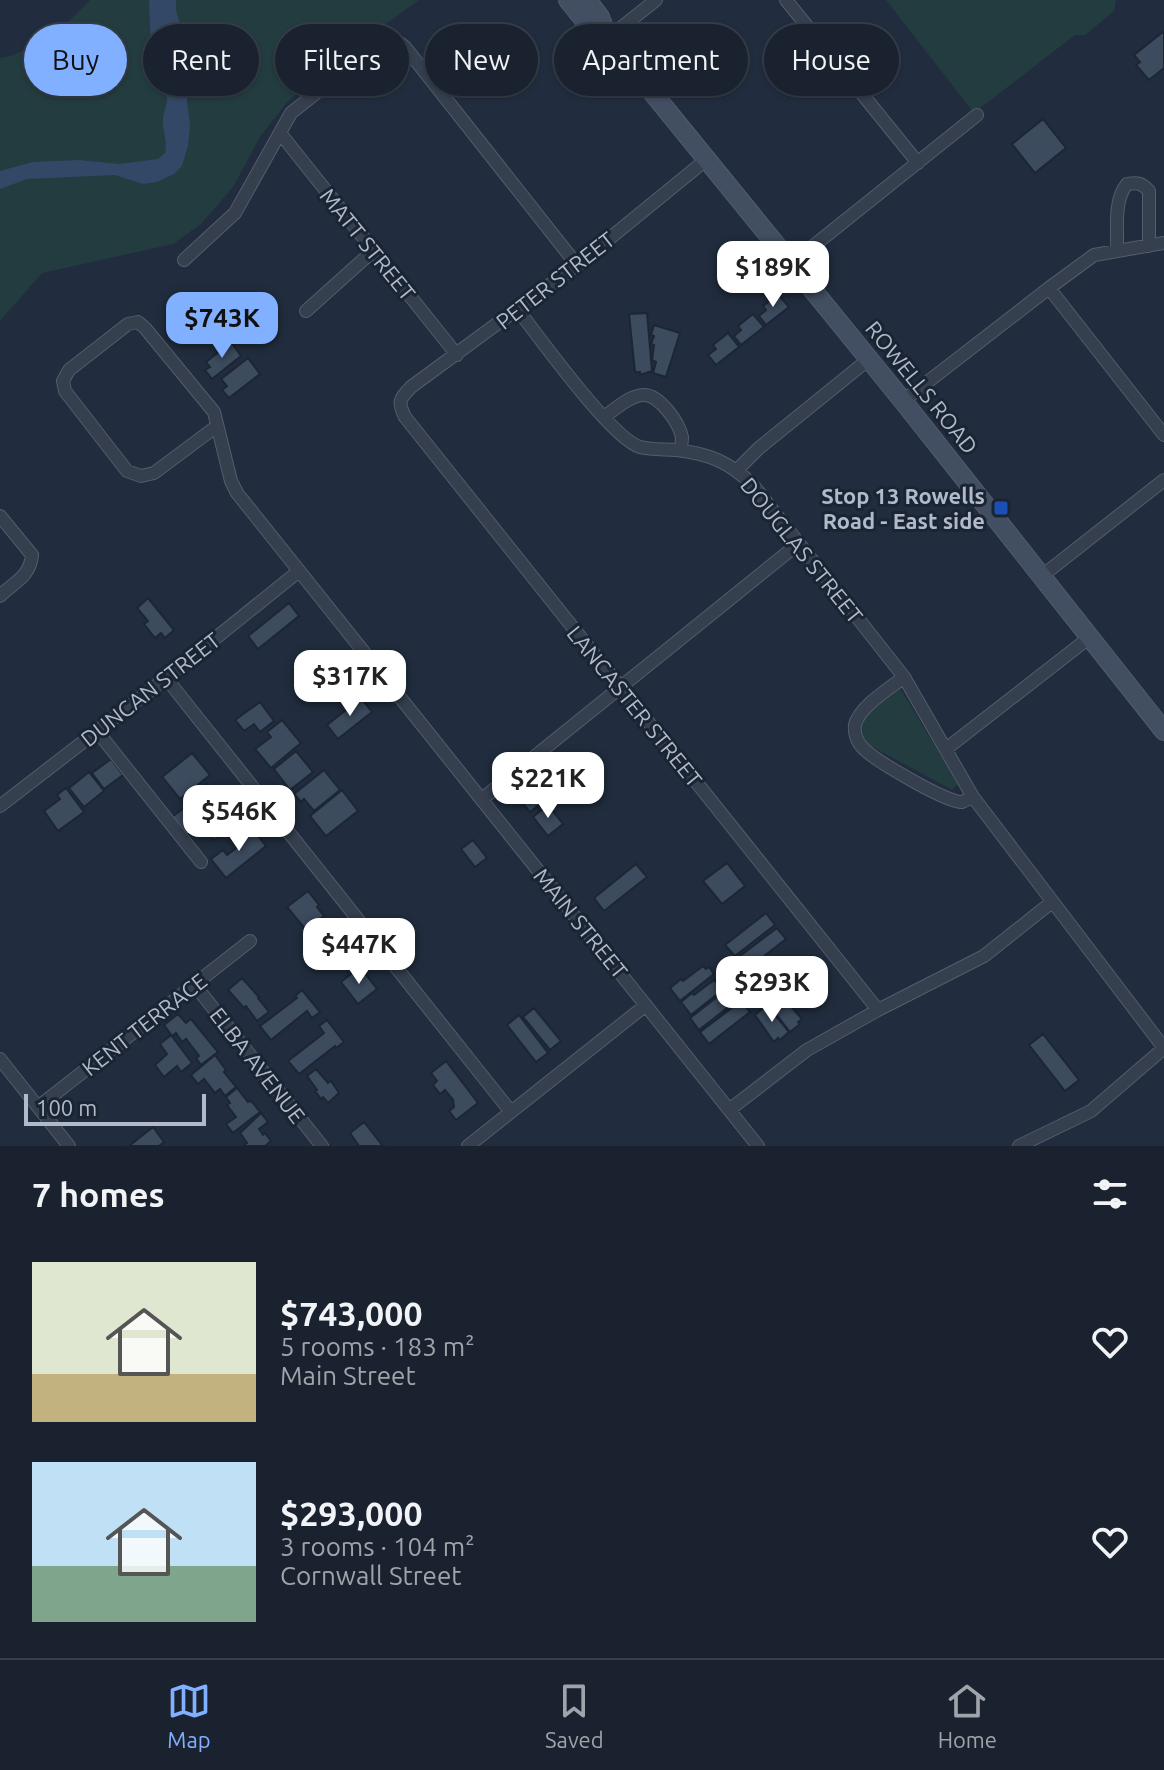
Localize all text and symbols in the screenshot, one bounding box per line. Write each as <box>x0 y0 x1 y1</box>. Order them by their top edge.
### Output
chip: Buy <box>24 24 127 96</box>
chip: Rent <box>143 24 259 96</box>
chip: Filters <box>275 24 409 96</box>
chip: New <box>425 24 538 96</box>
chip: Apartment <box>554 24 748 96</box>
chip: House <box>764 24 899 96</box>
street label: MATT STREET <box>315 183 421 305</box>
street label: PETER STREET <box>491 226 619 334</box>
pin: $189K <box>717 241 829 309</box>
text: $189K <box>735 252 811 281</box>
pin: $743K <box>166 292 278 360</box>
text: $743K <box>184 303 260 332</box>
street label: ROWELLS ROAD <box>861 316 983 458</box>
street label: DOUGLAS STREET <box>736 472 868 628</box>
place label: Stop 13 Rowells Road - East side <box>821 483 985 533</box>
marker: Stop 13 Rowells Road - East side <box>992 499 1010 517</box>
street label: LANCASTER STREET <box>562 621 708 791</box>
street label: DUNCAN STREET <box>75 627 225 751</box>
pin: $317K <box>294 650 406 718</box>
text: $317K <box>312 661 388 690</box>
pin: $221K <box>492 752 604 820</box>
text: $221K <box>510 763 586 792</box>
pin: $546K <box>183 785 295 853</box>
text: $546K <box>201 796 277 825</box>
street label: MAIN STREET <box>529 863 633 983</box>
pin: $447K <box>303 918 415 986</box>
text: $447K <box>321 929 397 958</box>
pin: $293K <box>716 956 828 1024</box>
text: $293K <box>734 967 810 996</box>
street label: KENT TERRACE <box>77 968 211 1080</box>
street label: ELBA AVENUE <box>205 1002 311 1128</box>
scale bar <box>24 1090 206 1126</box>
text: 100 m <box>36 1095 97 1120</box>
icon: filters <box>1088 1172 1132 1216</box>
text: 7 homes <box>32 1175 165 1213</box>
icon: home <box>96 1294 192 1390</box>
text: $743,000 <box>280 1294 423 1332</box>
icon: heart <box>1088 1320 1132 1364</box>
text: 5 rooms · 183 m² <box>280 1332 475 1361</box>
text: Main Street <box>280 1361 416 1390</box>
icon: home <box>96 1494 192 1590</box>
text: $293,000 <box>280 1494 423 1532</box>
icon: heart <box>1088 1520 1132 1564</box>
text: 3 rooms · 104 m² <box>280 1532 475 1561</box>
text: Cornwall Street <box>280 1561 461 1590</box>
tab: Map <box>167 1679 211 1752</box>
tab: Saved <box>545 1679 604 1752</box>
tab: Home <box>938 1679 997 1752</box>

